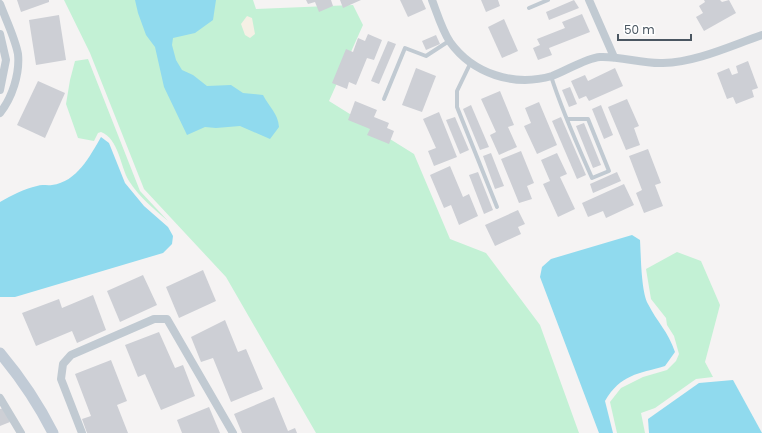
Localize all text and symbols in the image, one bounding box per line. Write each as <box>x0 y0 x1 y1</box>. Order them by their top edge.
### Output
scale bar <box>618 16 691 42</box>
text: 50 m <box>624 21 655 38</box>

